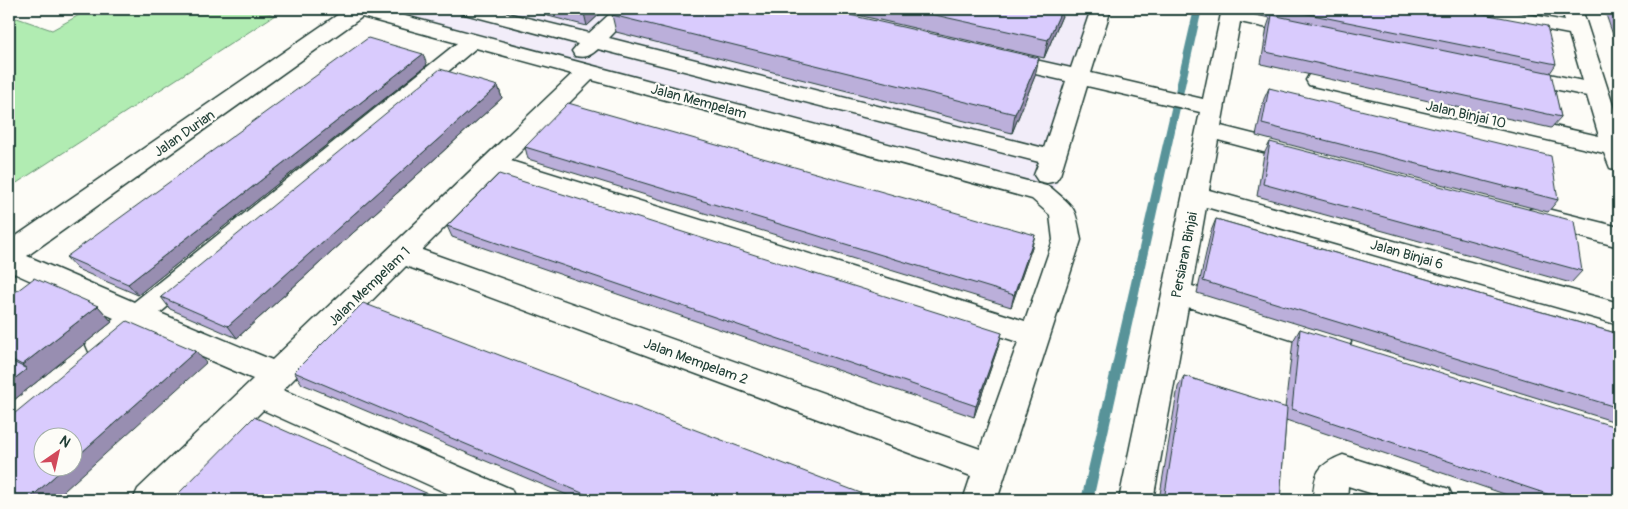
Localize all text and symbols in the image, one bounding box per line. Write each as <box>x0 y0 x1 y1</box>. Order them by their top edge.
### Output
street label: Jalan Mempelam <box>649 81 749 122</box>
street label: Jalan Binjai 10 <box>1424 97 1508 132</box>
street label: Jalan Durian <box>150 106 218 161</box>
street label: Persiaran Binjai <box>1168 210 1201 300</box>
street label: Jalan Binjai 6 <box>1368 236 1445 273</box>
street label: Jalan Mempelam 1 <box>325 243 414 330</box>
street label: Jalan Mempelam 2 <box>641 335 750 388</box>
north arrow <box>32 426 82 476</box>
text: N <box>56 432 74 451</box>

